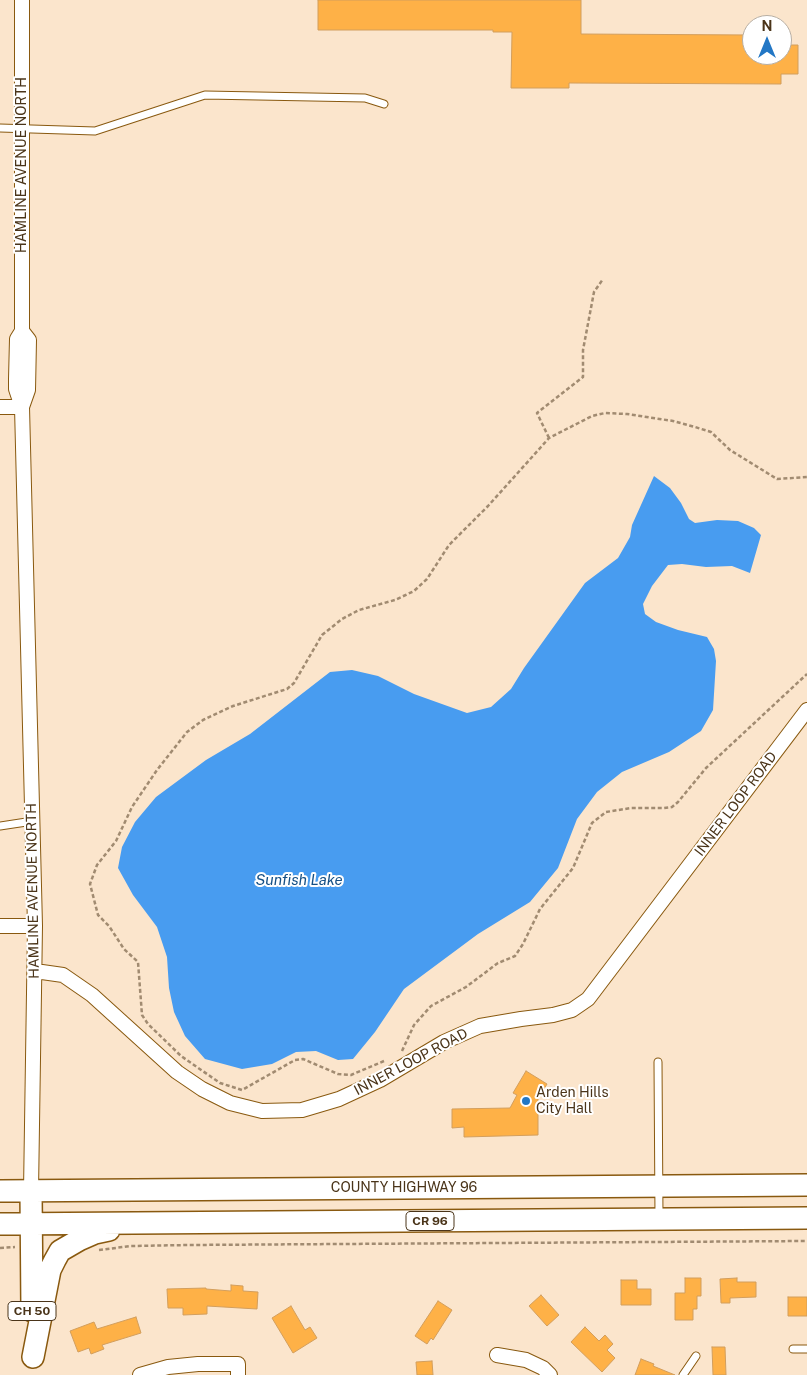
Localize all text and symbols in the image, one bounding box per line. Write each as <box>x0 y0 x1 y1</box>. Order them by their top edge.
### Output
north arrow <box>742 15 792 65</box>
text: N <box>762 18 772 34</box>
street label: HAMLINE AVENUE NORTH <box>14 77 30 253</box>
street label: INNER LOOP ROAD <box>691 749 781 859</box>
street label: HAMLINE AVENUE NORTH <box>23 803 43 979</box>
water label: Sunfish Lake <box>255 871 343 889</box>
street label: INNER LOOP ROAD <box>351 1025 471 1099</box>
place label: Arden Hills City Hall <box>536 1085 608 1118</box>
marker: Arden Hills City Hall <box>520 1095 532 1107</box>
street label: COUNTY HIGHWAY 96 <box>331 1180 477 1196</box>
road number: CR 96 <box>406 1212 454 1230</box>
road number: CH 50 <box>8 1302 56 1320</box>

